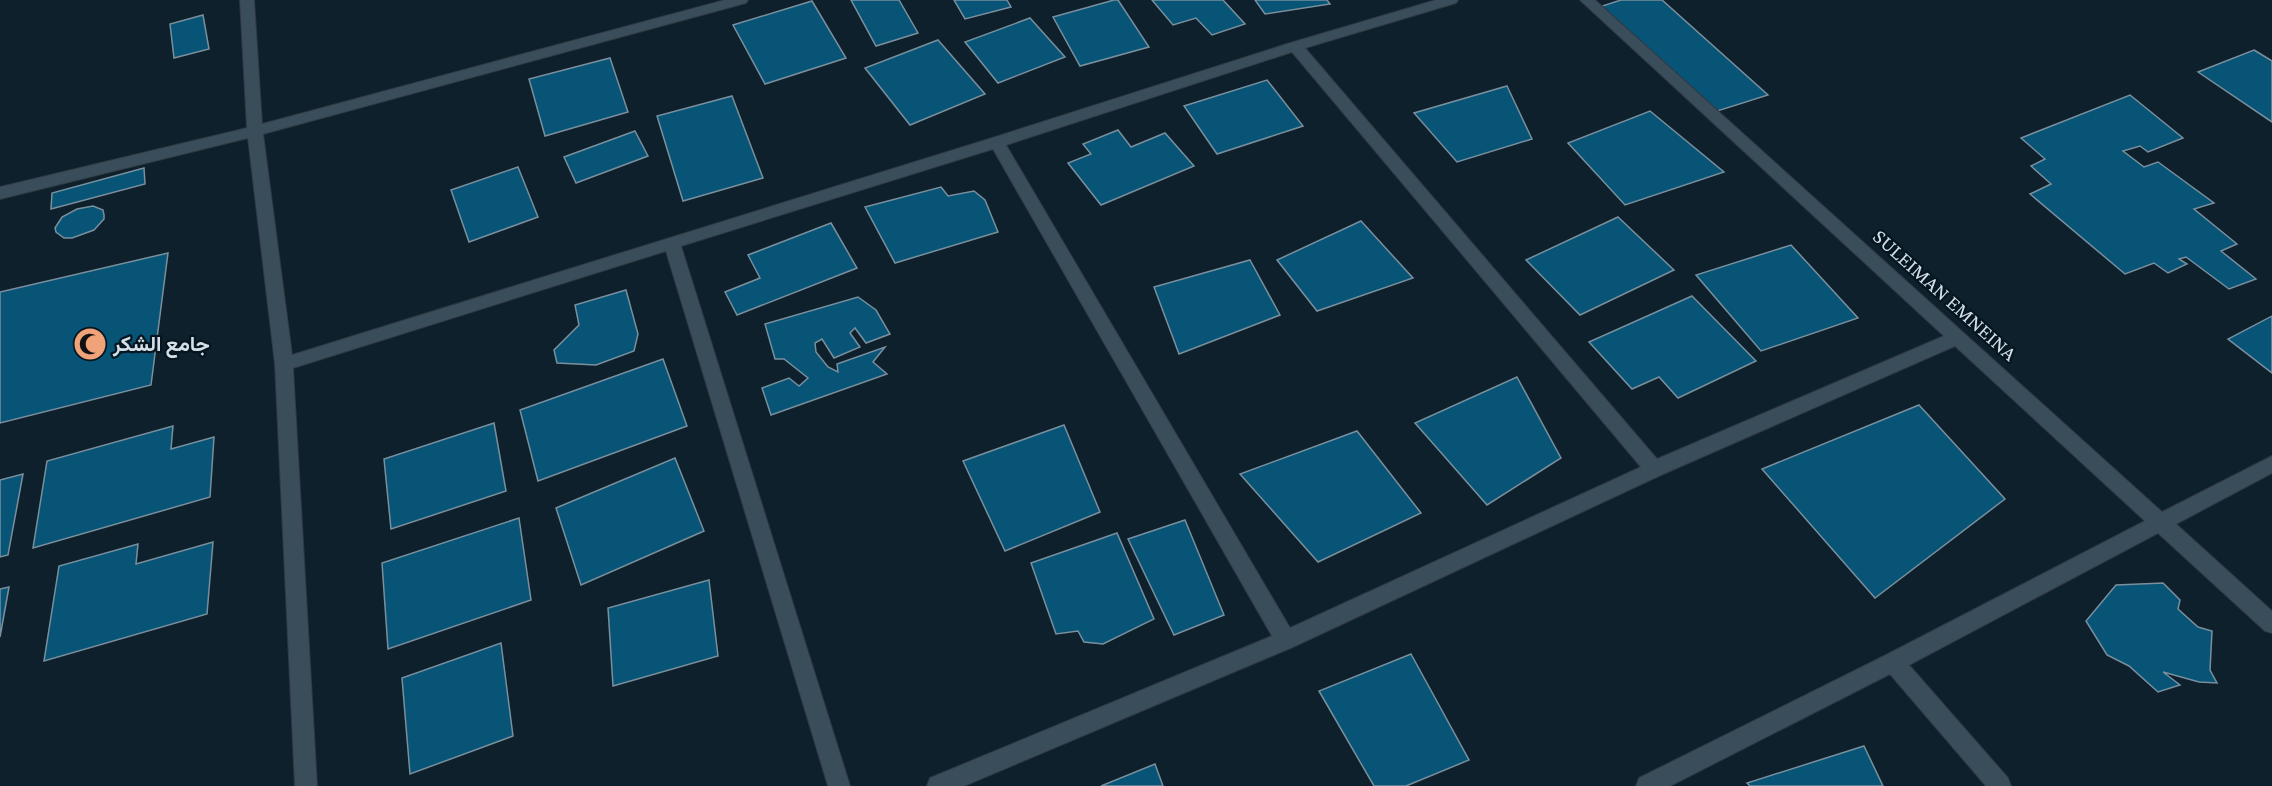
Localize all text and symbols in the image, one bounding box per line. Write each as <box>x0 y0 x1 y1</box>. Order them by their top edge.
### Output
street label: SULEIMAN EMNEINA <box>1868 224 2022 366</box>
mosque icon: جامع الشكر <box>72 326 108 362</box>
place label: جامع الشكر <box>112 332 210 358</box>

